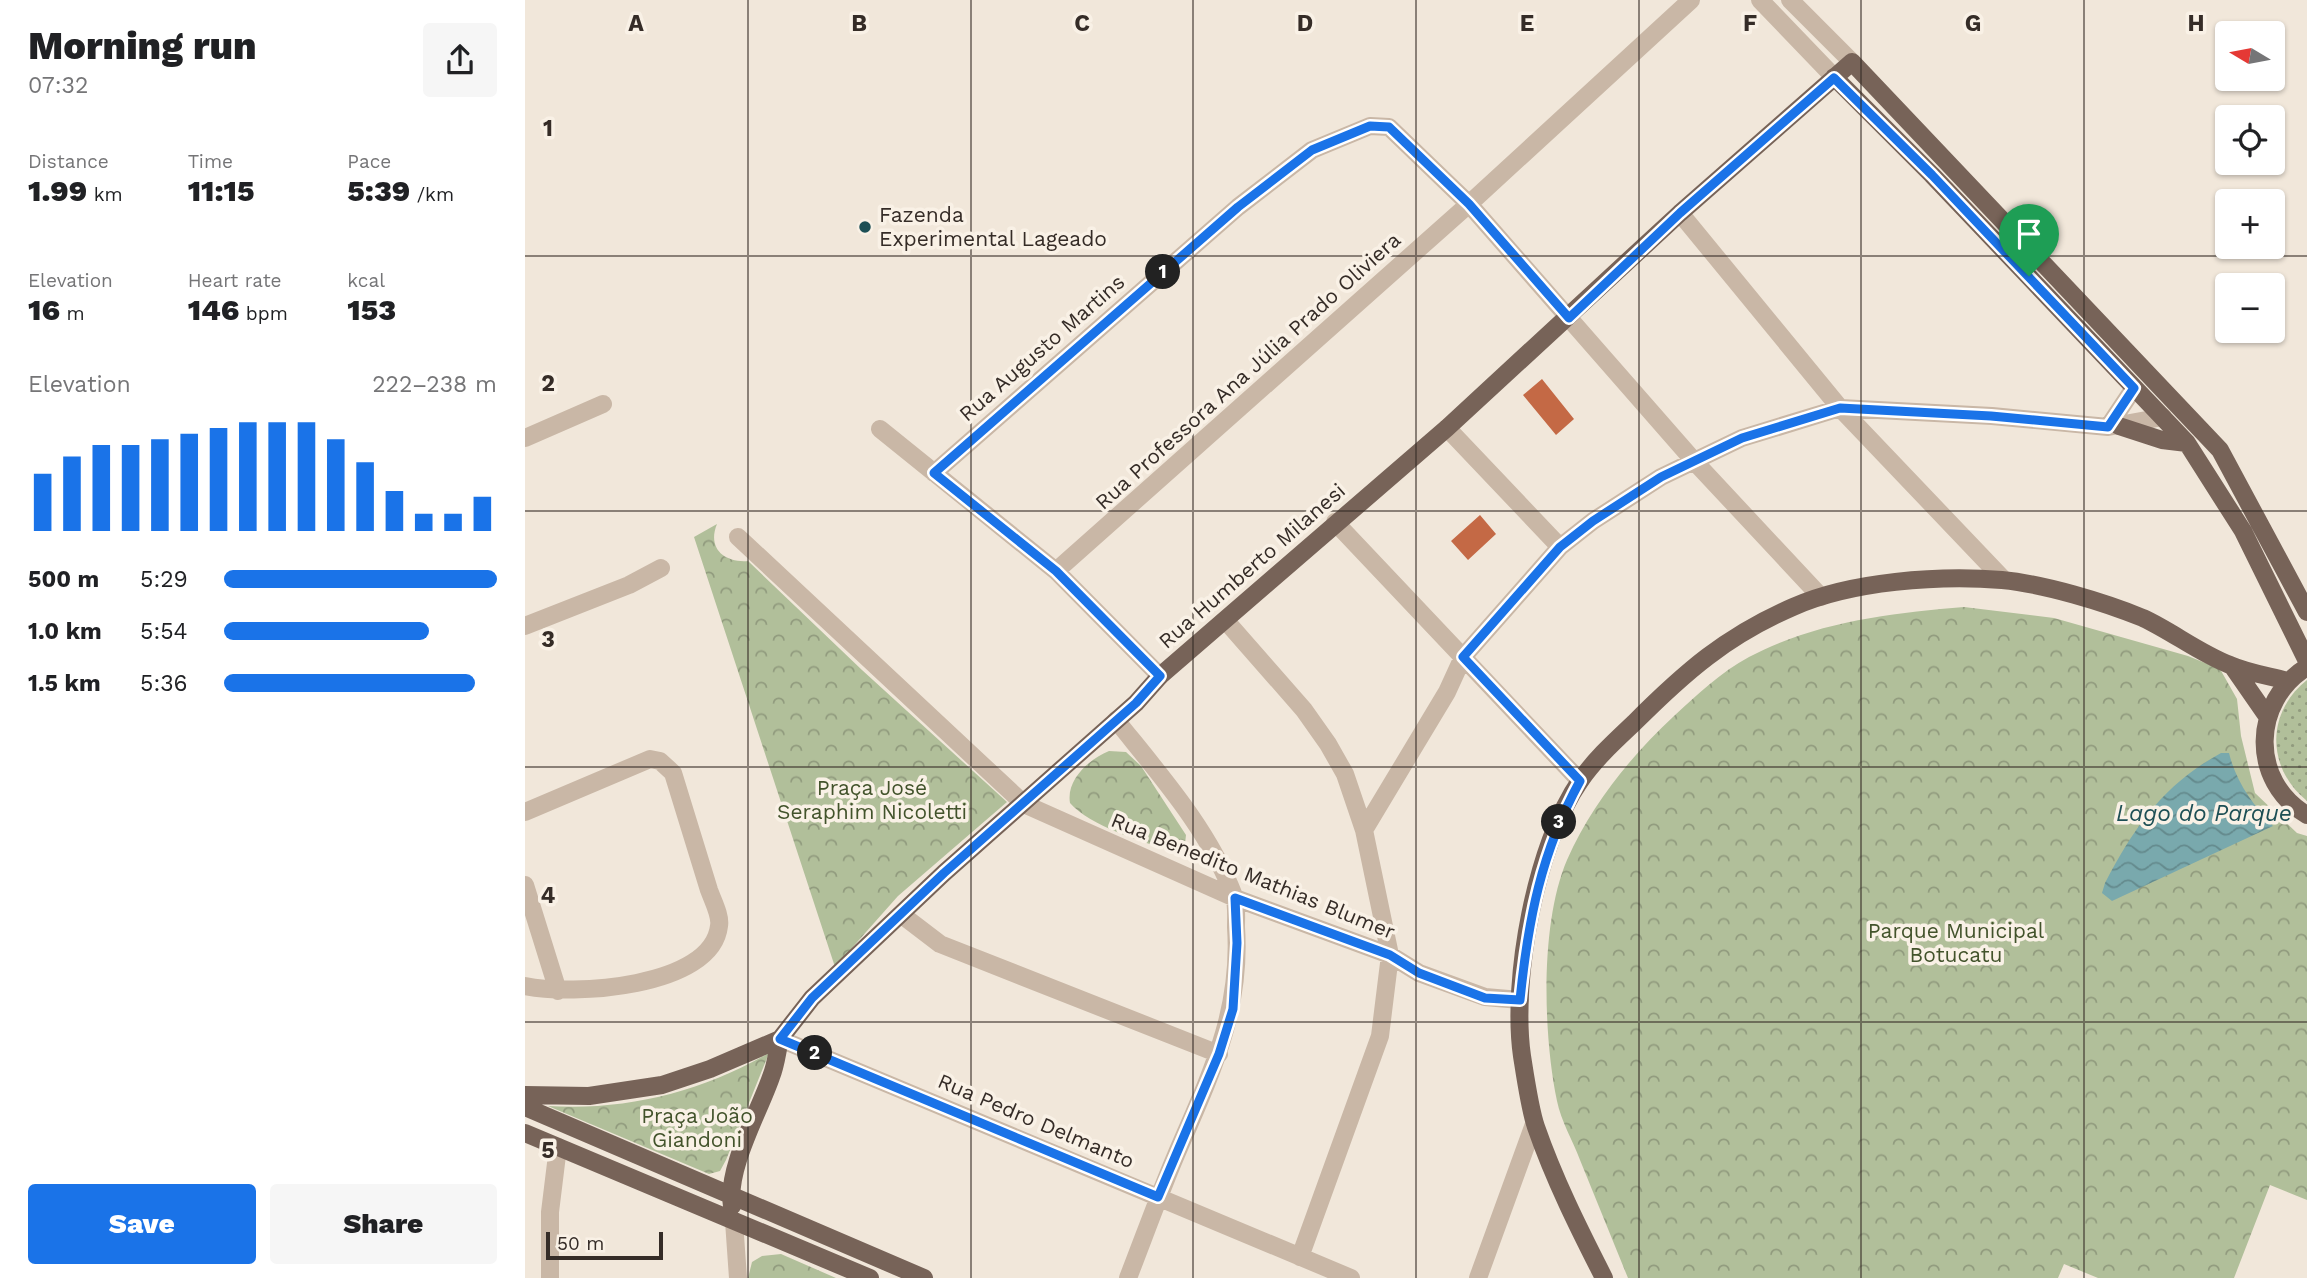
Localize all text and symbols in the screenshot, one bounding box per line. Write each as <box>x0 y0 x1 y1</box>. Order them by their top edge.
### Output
text: A <box>628 10 644 37</box>
text: B <box>851 10 867 37</box>
text: C <box>1074 10 1090 37</box>
text: D <box>1297 10 1313 37</box>
text: E <box>1520 10 1534 37</box>
text: F <box>1743 10 1757 37</box>
text: G <box>1965 10 1981 37</box>
text: H <box>2187 10 2205 37</box>
north arrow <box>2215 21 2285 91</box>
map controls <box>2215 21 2285 343</box>
button: share <box>423 23 497 97</box>
text: Morning run <box>28 24 257 68</box>
text: 07:32 <box>28 72 88 99</box>
button: locate <box>2215 105 2285 175</box>
text: 1 <box>543 115 553 142</box>
text: Distance <box>28 150 109 173</box>
text: Time <box>188 150 233 173</box>
text: Pace <box>347 150 391 173</box>
text: 1.99 <box>28 173 87 208</box>
text: 11:15 <box>188 173 254 208</box>
text: 5:39 <box>347 173 410 208</box>
text: km <box>87 183 123 206</box>
text: /km <box>410 183 454 206</box>
button: + <box>2215 189 2285 259</box>
place label: Fazenda Experimental Lageado <box>879 202 1107 251</box>
pin <box>1999 204 2059 276</box>
icon: arrive <box>2010 215 2048 253</box>
marker: Fazenda Experimental Lageado <box>857 219 873 235</box>
street label: Rua Professora Ana Júlia Prado Oliviera <box>1090 227 1406 514</box>
pin: 1 <box>1145 254 1181 290</box>
text: 1 <box>1158 260 1167 283</box>
text: Elevation <box>28 269 113 292</box>
text: Heart rate <box>188 269 282 292</box>
text: kcal <box>347 269 385 292</box>
street label: Rua Augusto Martins <box>954 269 1129 426</box>
button: − <box>2215 273 2285 343</box>
text: 16 <box>28 292 60 327</box>
text: 146 <box>188 292 239 327</box>
text: 153 <box>347 292 396 327</box>
text: m <box>60 302 85 325</box>
text: bpm <box>239 302 288 325</box>
text: 2 <box>541 370 555 397</box>
text: Elevation <box>28 371 131 398</box>
text: 222–238 m <box>372 371 497 398</box>
street label: Rua Humberto Milanesi <box>1153 478 1350 653</box>
text: 500 m <box>28 566 99 593</box>
text: 5:29 <box>140 566 188 593</box>
text: 1.0 km <box>28 618 102 645</box>
text: 5:54 <box>140 618 188 645</box>
text: 3 <box>541 626 555 653</box>
text: 1.5 km <box>28 670 101 697</box>
text: 5:36 <box>140 670 188 697</box>
park label: Praça José Seraphim Nicoletti <box>777 775 967 824</box>
water label: Lago do Parque <box>2116 800 2292 827</box>
pin: 3 <box>1541 804 1577 840</box>
street label: Rua Benedito Mathias Blumer <box>1108 807 1399 944</box>
text: 3 <box>1553 810 1564 833</box>
text: 4 <box>541 882 556 909</box>
park label: Parque Municipal Botucatu <box>1868 918 2045 967</box>
pin: 2 <box>797 1036 833 1070</box>
text: 2 <box>809 1041 820 1064</box>
street label: Rua Pedro Delmanto <box>934 1068 1138 1173</box>
park label: Praça João Giandoni <box>641 1103 753 1152</box>
text: 5 <box>541 1137 555 1164</box>
button: Save <box>28 1184 256 1264</box>
button: Share <box>270 1184 497 1264</box>
scale bar <box>546 1229 663 1261</box>
text: 50 m <box>557 1232 604 1255</box>

